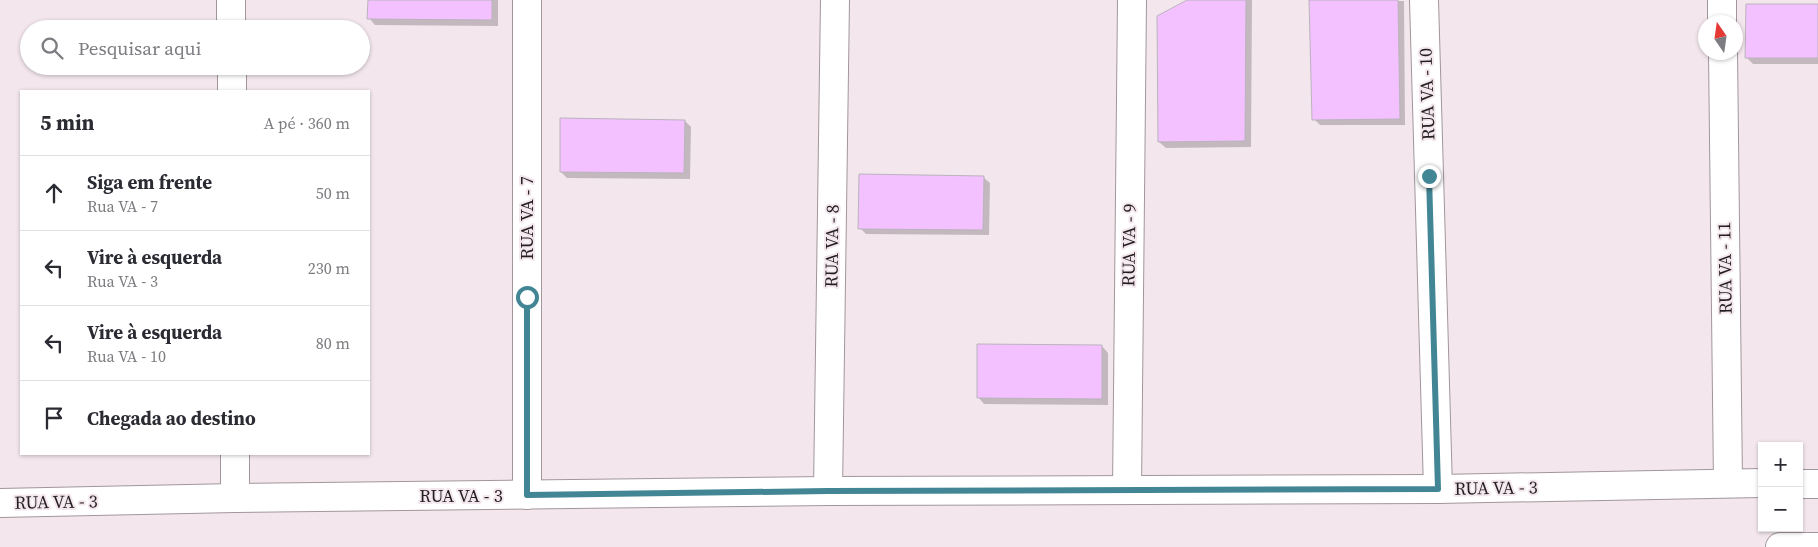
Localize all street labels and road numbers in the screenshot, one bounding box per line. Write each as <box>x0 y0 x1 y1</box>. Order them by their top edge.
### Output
street label: RUA VA - 10 <box>1412 47 1441 141</box>
street label: RUA VA - 7 <box>514 176 539 260</box>
street label: RUA VA - 9 <box>1115 203 1142 287</box>
street label: RUA VA - 8 <box>818 204 845 288</box>
street label: RUA VA - 11 <box>1711 222 1738 314</box>
street label: RUA VA - 3 <box>1454 474 1538 501</box>
street label: RUA VA - 3 <box>419 483 503 508</box>
street label: RUA VA - 3 <box>14 488 98 515</box>

